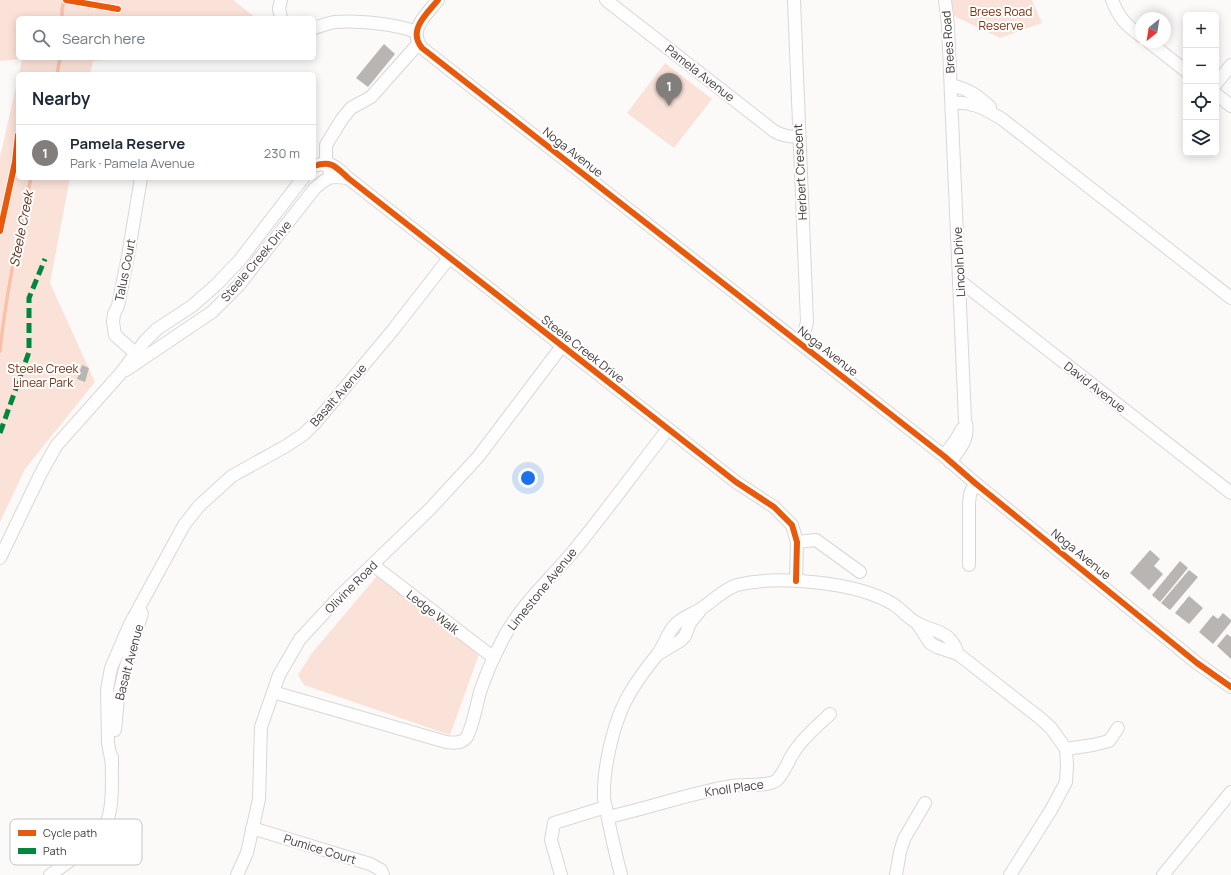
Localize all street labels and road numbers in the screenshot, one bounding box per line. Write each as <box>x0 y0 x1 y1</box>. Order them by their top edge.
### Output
street label: Brees Road <box>937 10 959 74</box>
street label: Pamela Avenue <box>662 41 738 105</box>
street label: Noga Avenue <box>539 123 607 181</box>
street label: Herbert Crescent <box>789 123 811 221</box>
street label: Steele Creek Drive <box>217 217 295 305</box>
street label: Lincoln Drive <box>949 227 969 297</box>
street label: Talus Court <box>111 237 139 303</box>
street label: Steele Creek Drive <box>538 311 628 387</box>
street label: Noga Avenue <box>794 322 862 380</box>
street label: David Avenue <box>1061 358 1129 416</box>
street label: Basalt Avenue <box>306 360 370 430</box>
street label: Noga Avenue <box>1047 525 1115 583</box>
street label: Limestone Avenue <box>503 544 581 634</box>
street label: Olivine Road <box>321 557 381 617</box>
street label: Ledge Walk <box>403 586 464 639</box>
street label: Basalt Avenue <box>111 622 147 702</box>
street label: Knoll Place <box>703 775 765 801</box>
street label: Pumice Court <box>282 830 359 868</box>

